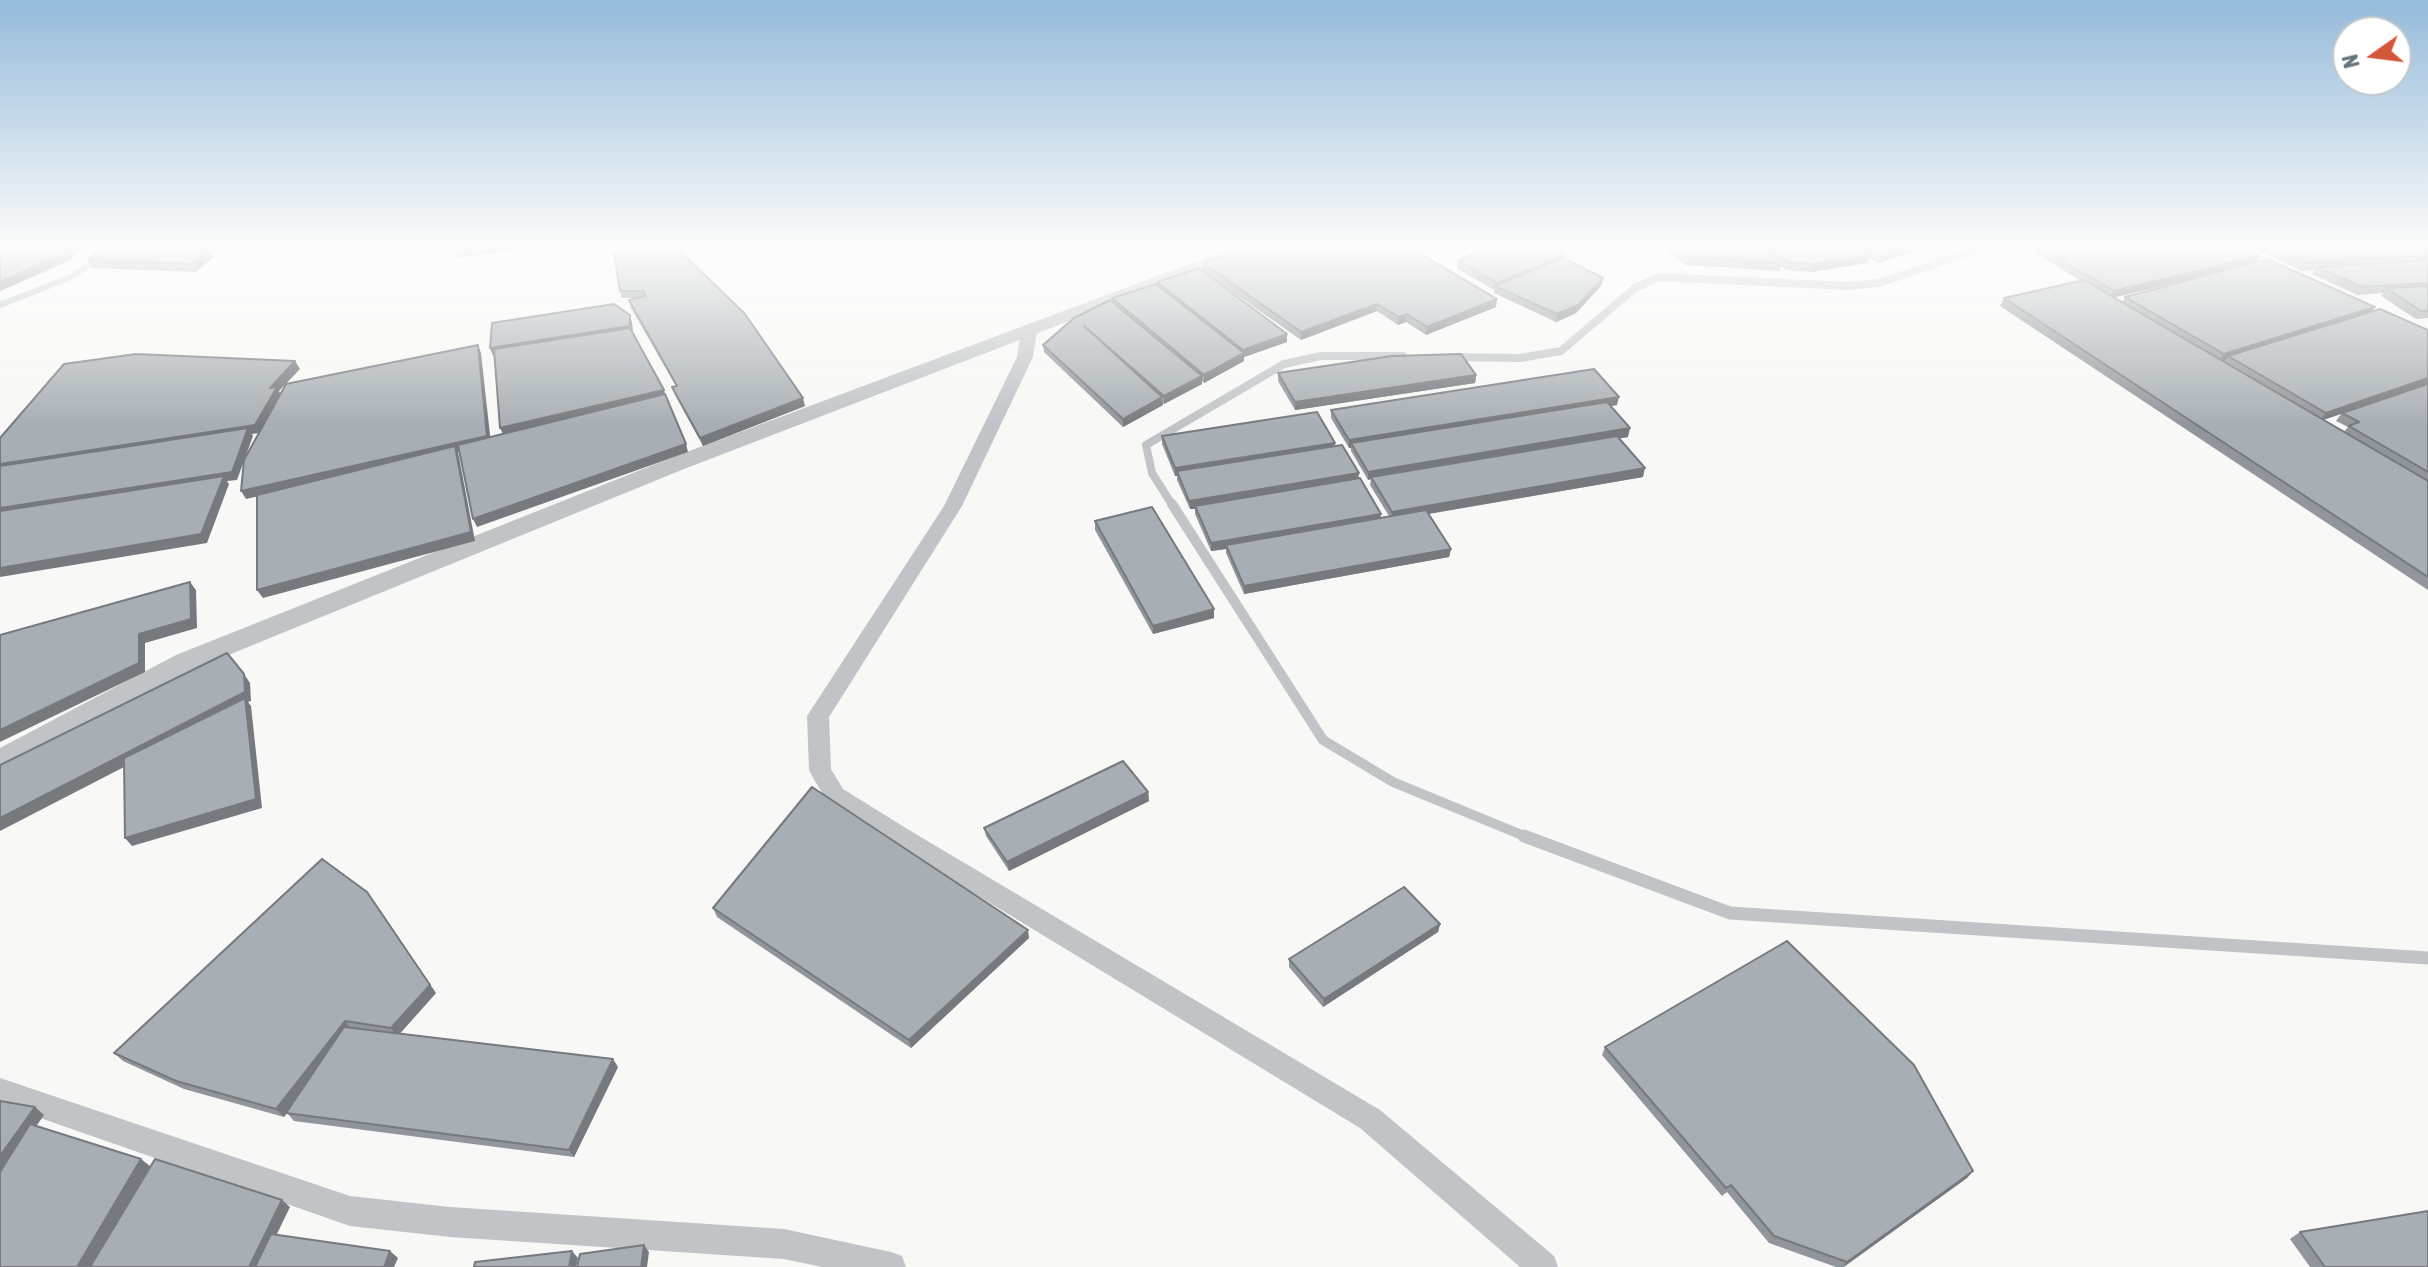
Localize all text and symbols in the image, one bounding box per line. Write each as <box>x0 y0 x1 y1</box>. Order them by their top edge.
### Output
north arrow <box>2332 16 2412 96</box>
text: N <box>2336 52 2365 71</box>

